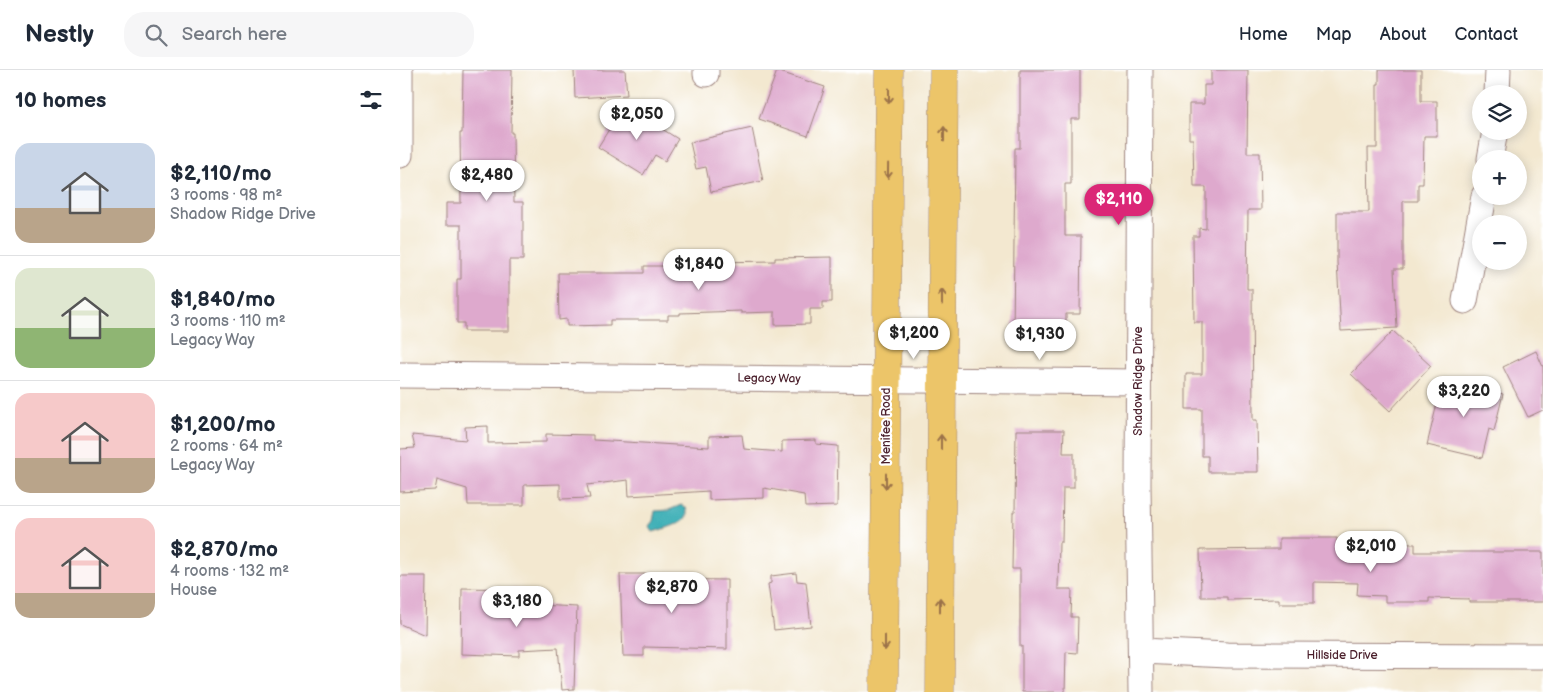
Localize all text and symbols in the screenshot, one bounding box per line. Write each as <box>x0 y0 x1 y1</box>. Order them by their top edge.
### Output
search box <box>124 12 474 57</box>
text: Nestly <box>25 20 94 49</box>
icon: search <box>142 21 170 49</box>
text: Search here <box>182 23 287 46</box>
text: Home <box>1239 24 1288 45</box>
text: Map <box>1316 24 1352 45</box>
text: About <box>1380 24 1427 45</box>
text: Contact <box>1455 24 1518 45</box>
map controls <box>1472 85 1527 270</box>
button: layers <box>1472 85 1527 140</box>
icon: filters <box>357 86 385 114</box>
text: 10 homes <box>15 88 106 113</box>
one-way arrow <box>884 88 894 104</box>
pin: $2,050 <box>596 98 678 141</box>
text: $2,050 <box>611 105 663 124</box>
one-way arrow <box>939 126 949 142</box>
button: + <box>1472 150 1527 205</box>
pin: $2,480 <box>446 160 528 202</box>
text: $2,110/mo <box>170 161 272 186</box>
icon: home <box>55 163 115 223</box>
one-way arrow <box>883 163 893 179</box>
text: $2,480 <box>461 166 513 185</box>
pin: $2,110 <box>1078 184 1160 226</box>
text: 3 rooms · 98 m² <box>170 186 282 205</box>
text: $2,110 <box>1095 190 1143 209</box>
text: Shadow Ridge Drive <box>170 205 316 224</box>
button: − <box>1472 215 1527 270</box>
pin: $1,840 <box>658 248 740 291</box>
text: $1,840 <box>674 255 724 274</box>
text: $1,840/mo <box>170 287 275 312</box>
icon: home <box>55 288 115 348</box>
one-way arrow <box>938 289 947 305</box>
text: 3 rooms · 110 m² <box>170 312 286 331</box>
pin: $1,200 <box>873 318 955 360</box>
pin: $1,930 <box>999 318 1081 361</box>
text: $1,200 <box>889 324 939 343</box>
text: $1,930 <box>1015 325 1065 344</box>
street label: Shadow Ridge Drive <box>1131 326 1146 436</box>
text: Legacy Way <box>170 331 255 350</box>
street label: Legacy Way <box>737 370 801 387</box>
pin: $3,220 <box>1423 376 1505 418</box>
text: $3,220 <box>1438 382 1490 401</box>
street label: Menifee Road <box>879 387 894 464</box>
text: $1,200/mo <box>170 412 275 437</box>
icon: home <box>55 413 115 473</box>
one-way arrow <box>936 434 946 450</box>
text: 2 rooms · 64 m² <box>170 437 283 456</box>
text: Legacy Way <box>170 456 255 475</box>
one-way arrow <box>881 472 891 489</box>
pin: $2,010 <box>1330 530 1412 573</box>
text: $2,870/mo <box>170 537 278 562</box>
text: $2,010 <box>1346 537 1396 556</box>
icon: home <box>55 538 115 598</box>
text: 4 rooms · 132 m² <box>170 562 289 581</box>
pin: $2,870 <box>631 572 713 614</box>
text: $2,870 <box>646 578 698 597</box>
text: House <box>170 581 217 600</box>
pin: $3,180 <box>476 586 558 628</box>
text: $3,180 <box>492 592 542 611</box>
one-way arrow <box>935 597 945 613</box>
one-way arrow <box>880 635 889 651</box>
street label: Hillside Drive <box>1306 648 1378 663</box>

